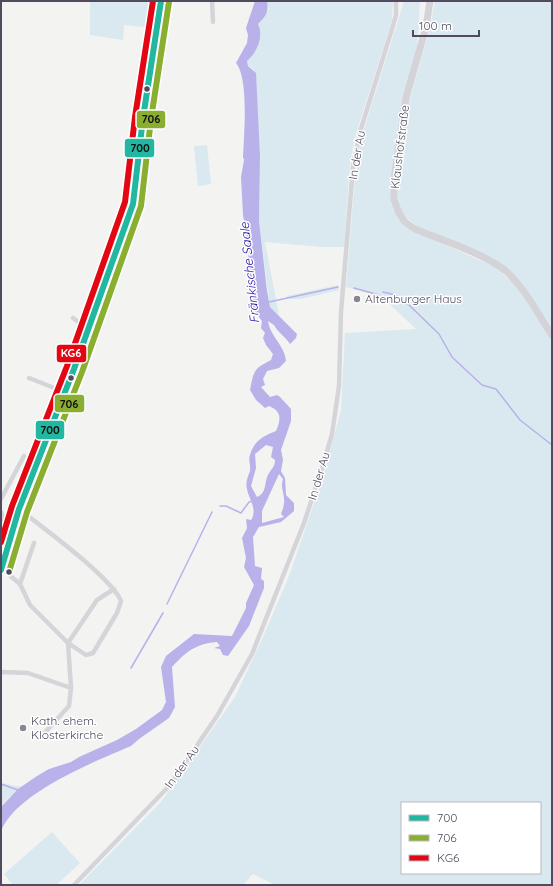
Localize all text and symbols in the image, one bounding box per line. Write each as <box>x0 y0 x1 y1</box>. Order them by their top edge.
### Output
scale bar <box>413 12 479 38</box>
text: 100 m <box>419 18 452 33</box>
unlabelled marker <box>142 84 152 94</box>
street label: Klaushofstraße <box>387 104 412 190</box>
line badge: 706 <box>136 110 166 129</box>
text: 706 <box>142 112 160 126</box>
street label: In der Au <box>345 129 368 181</box>
line badge: 700 <box>124 138 155 158</box>
text: 700 <box>130 141 150 155</box>
water label: Fränkische Saale <box>236 221 262 324</box>
place label: Altenburger Haus <box>365 291 462 306</box>
marker: Altenburger Haus <box>352 294 362 304</box>
line badge: KG6 <box>56 344 87 363</box>
text: KG6 <box>61 346 81 360</box>
unlabelled marker <box>66 373 76 383</box>
line badge: 706 <box>54 394 85 413</box>
text: 706 <box>60 397 78 411</box>
line badge: 700 <box>35 420 65 440</box>
text: 700 <box>40 423 60 437</box>
street label: In der Au <box>304 450 333 502</box>
unlabelled marker <box>4 567 14 577</box>
place label: Kath. ehem. Klosterkirche <box>31 713 103 742</box>
marker: Kath. ehem. Klosterkirche <box>18 723 28 733</box>
street label: In der Au <box>161 742 202 791</box>
legend <box>401 802 541 874</box>
text: 700 <box>437 810 457 825</box>
text: 706 <box>437 830 457 845</box>
text: KG6 <box>437 850 460 865</box>

